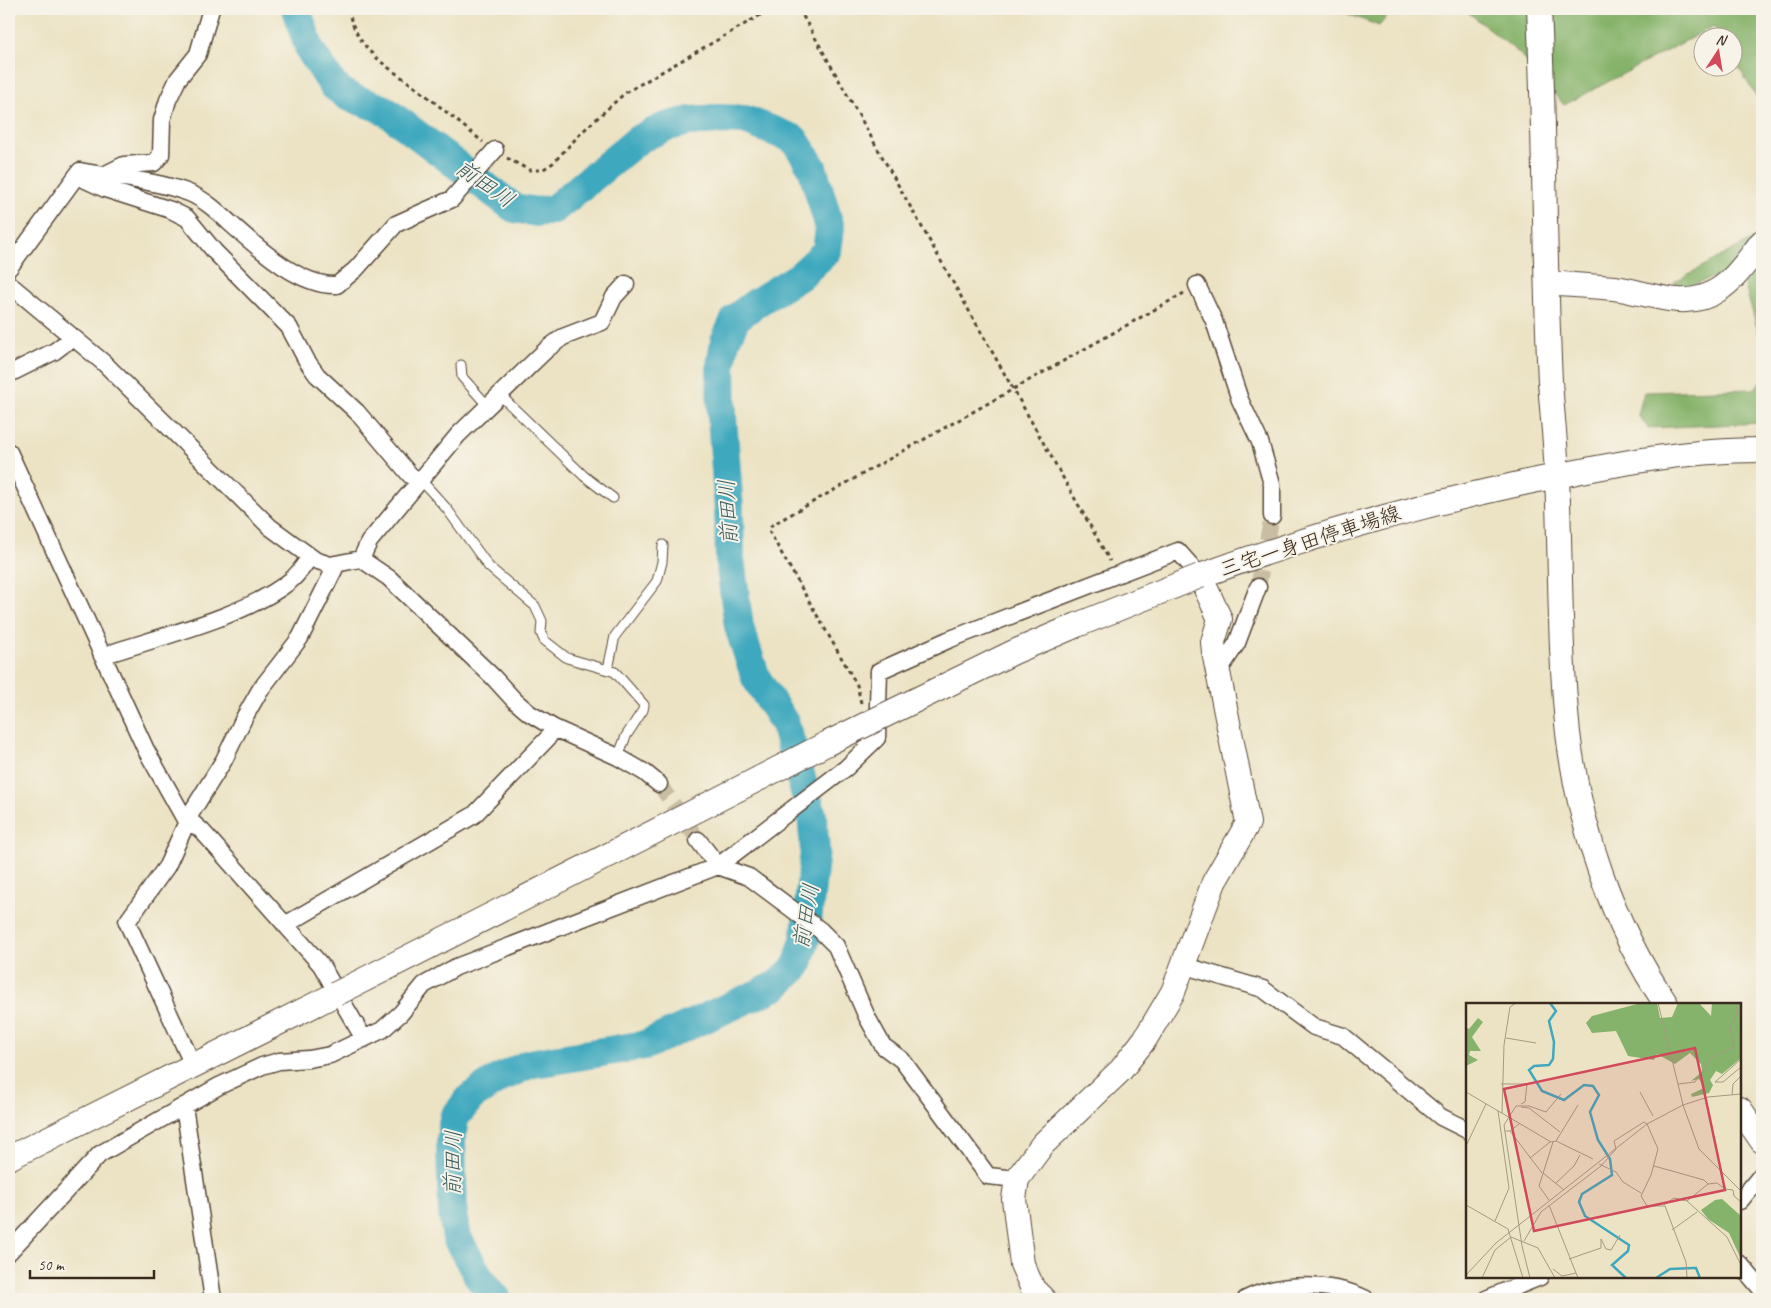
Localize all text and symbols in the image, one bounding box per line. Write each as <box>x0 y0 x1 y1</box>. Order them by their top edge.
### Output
north arrow <box>1694 28 1744 78</box>
text: N <box>1715 31 1729 49</box>
water label: 前田川 <box>450 154 520 214</box>
water label: 前田川 <box>712 478 744 546</box>
street label: 三宅一身田停車場線 <box>1216 499 1404 583</box>
water label: 前田川 <box>786 881 826 951</box>
inset map <box>1466 1003 1741 1278</box>
water label: 前田川 <box>438 1130 468 1196</box>
scale bar <box>30 1248 154 1280</box>
text: 50 m <box>38 1256 65 1275</box>

